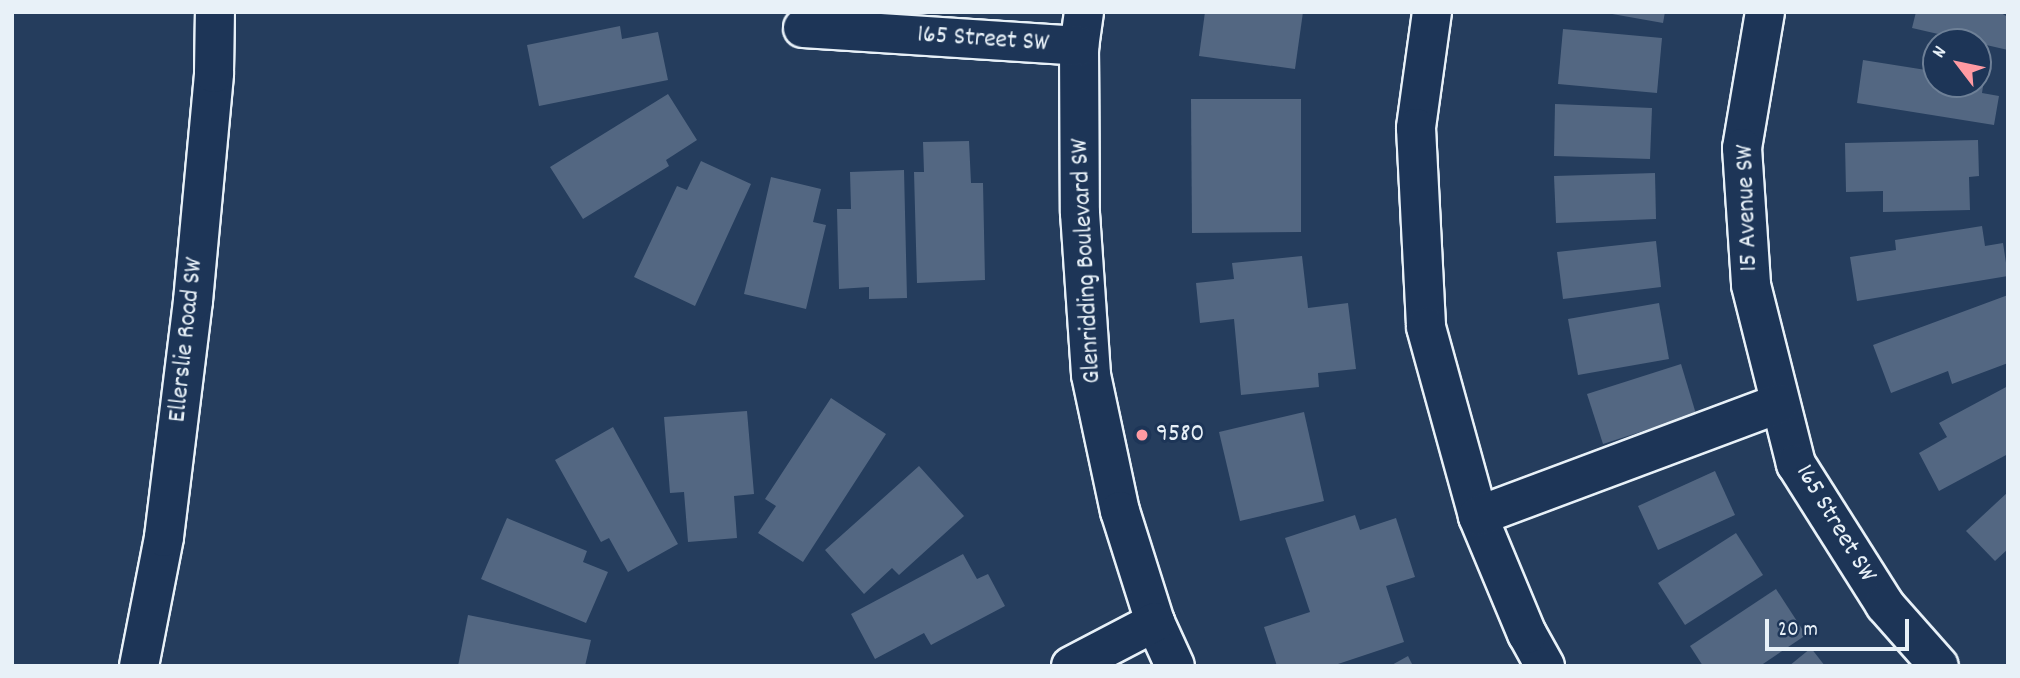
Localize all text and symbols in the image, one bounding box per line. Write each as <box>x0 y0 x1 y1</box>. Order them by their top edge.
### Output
street label: 165 Street SW <box>916 20 1050 60</box>
north arrow <box>1922 28 1992 98</box>
text: N <box>1927 42 1954 64</box>
street label: Glenridding Boulevard SW <box>1065 138 1109 384</box>
street label: 15 Avenue SW <box>1730 144 1766 272</box>
street label: Ellerslie Road SW <box>163 256 211 424</box>
place label: 9580 <box>1156 419 1205 451</box>
marker: 9580 <box>1134 427 1150 443</box>
street label: 165 Street SW <box>1788 459 1882 589</box>
scale bar <box>1768 604 1912 648</box>
text: 20 m <box>1778 616 1818 646</box>

